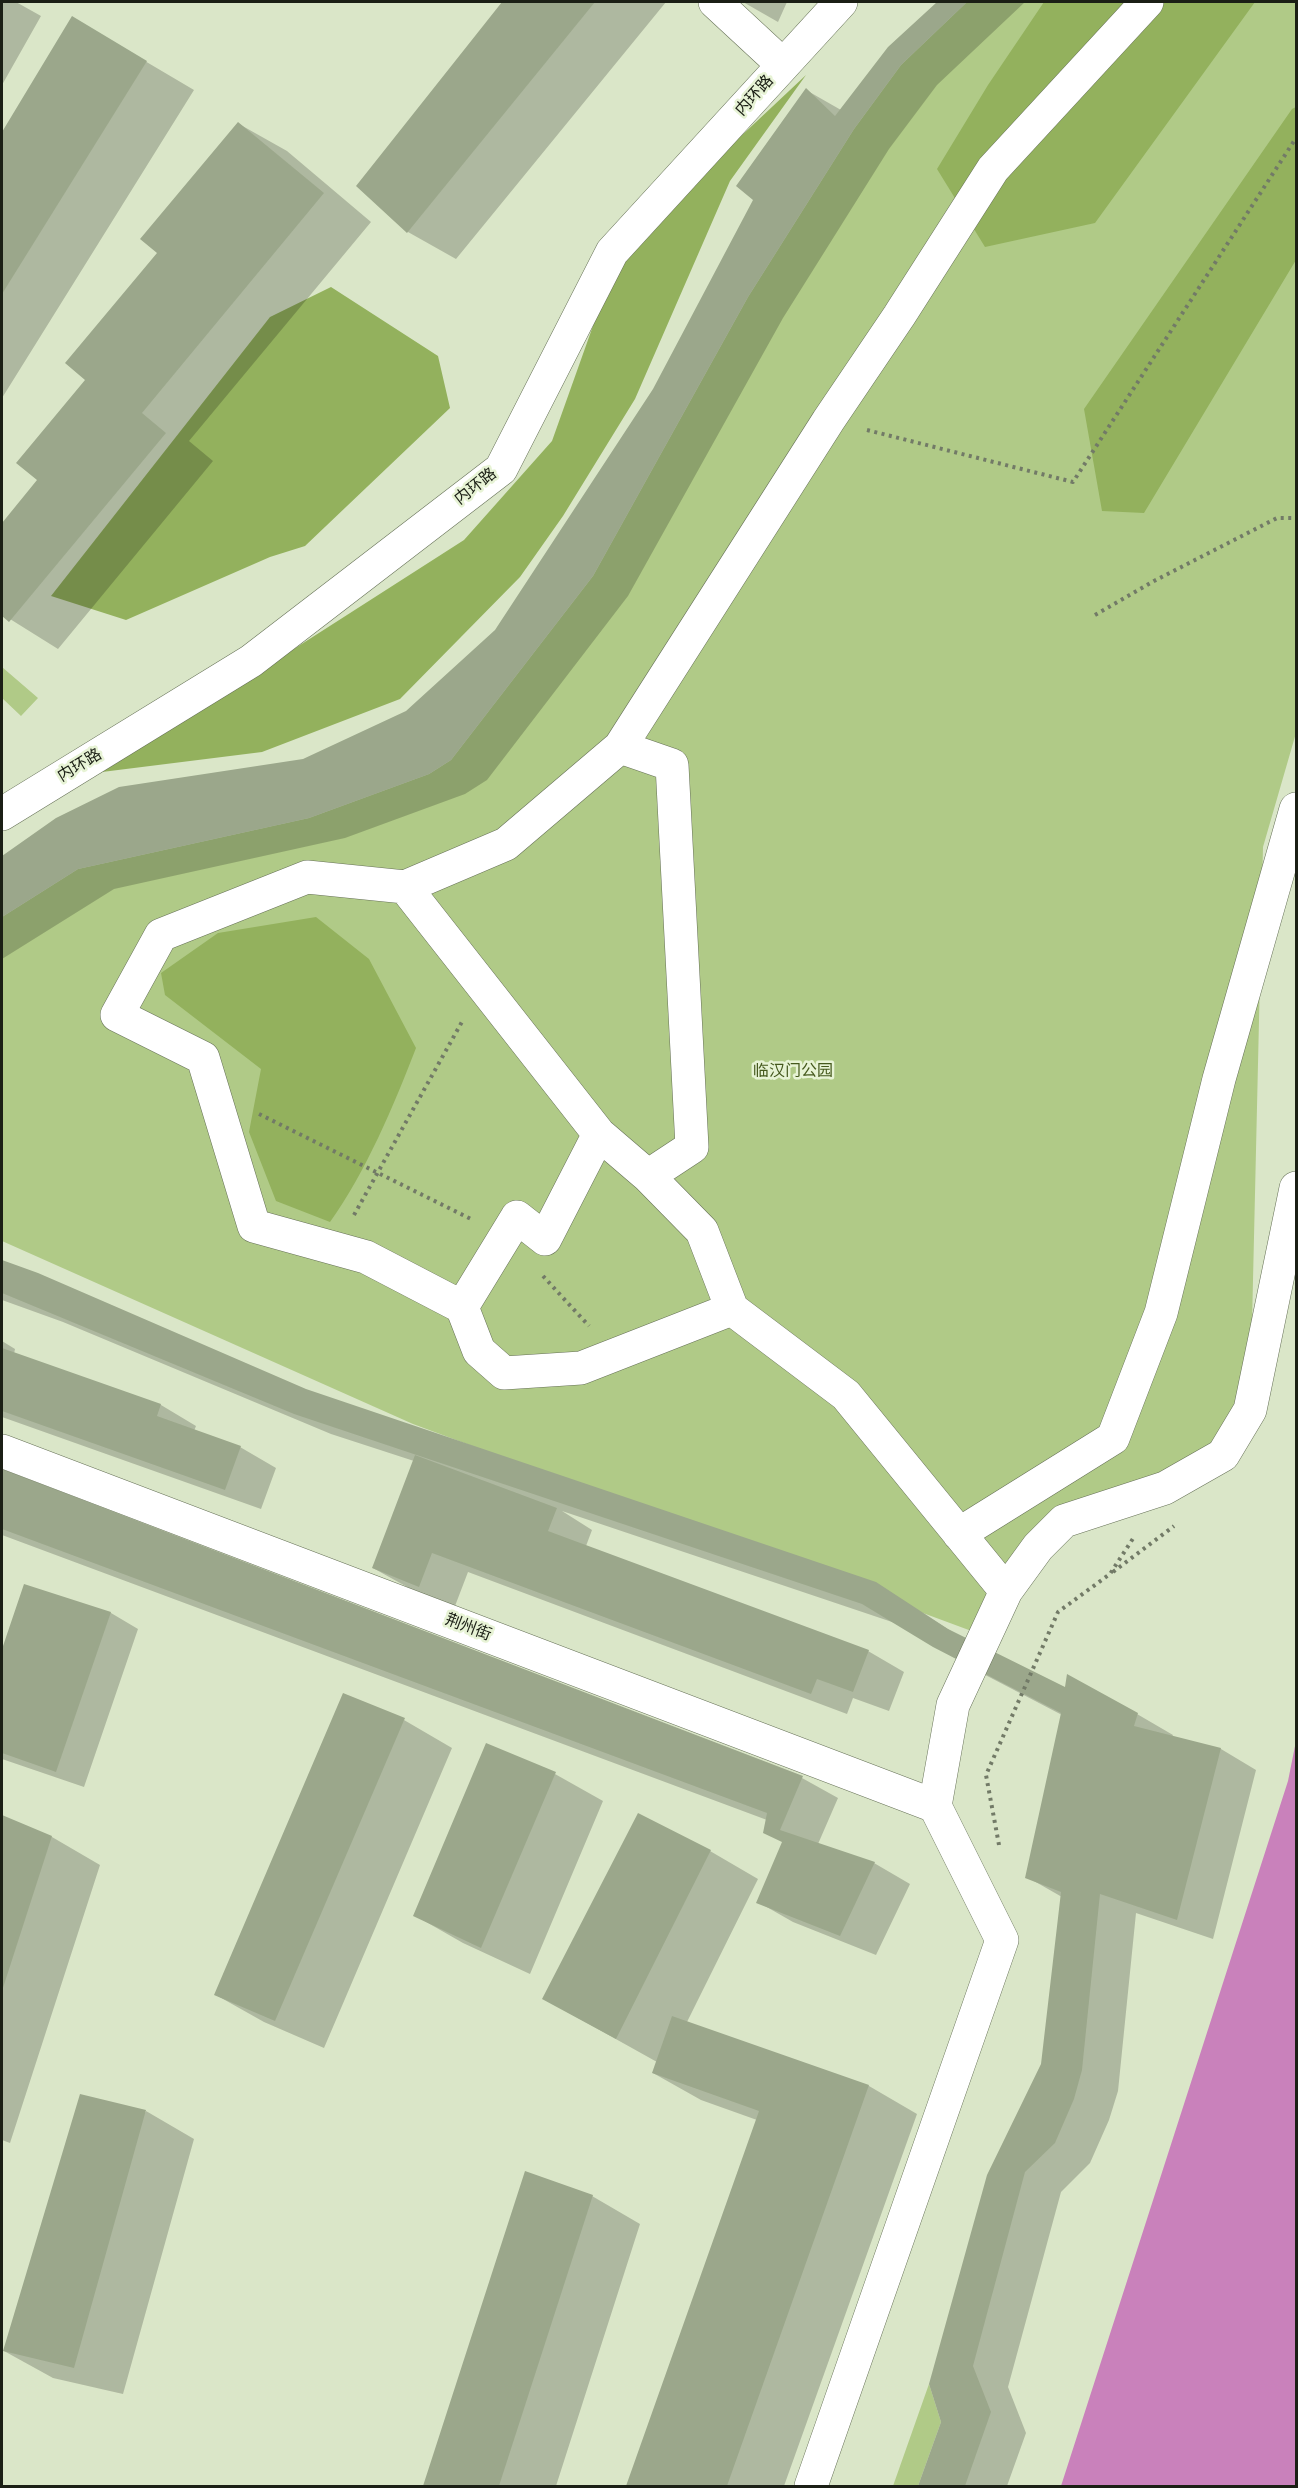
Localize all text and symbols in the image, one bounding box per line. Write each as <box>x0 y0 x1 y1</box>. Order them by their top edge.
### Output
street label: 内环路 <box>732 72 778 120</box>
street label: 内环路 <box>451 465 501 509</box>
street label: 内环路 <box>54 745 106 787</box>
park label: 临汉门公园 <box>753 1062 833 1082</box>
street label: 荆州街 <box>442 1610 494 1646</box>

